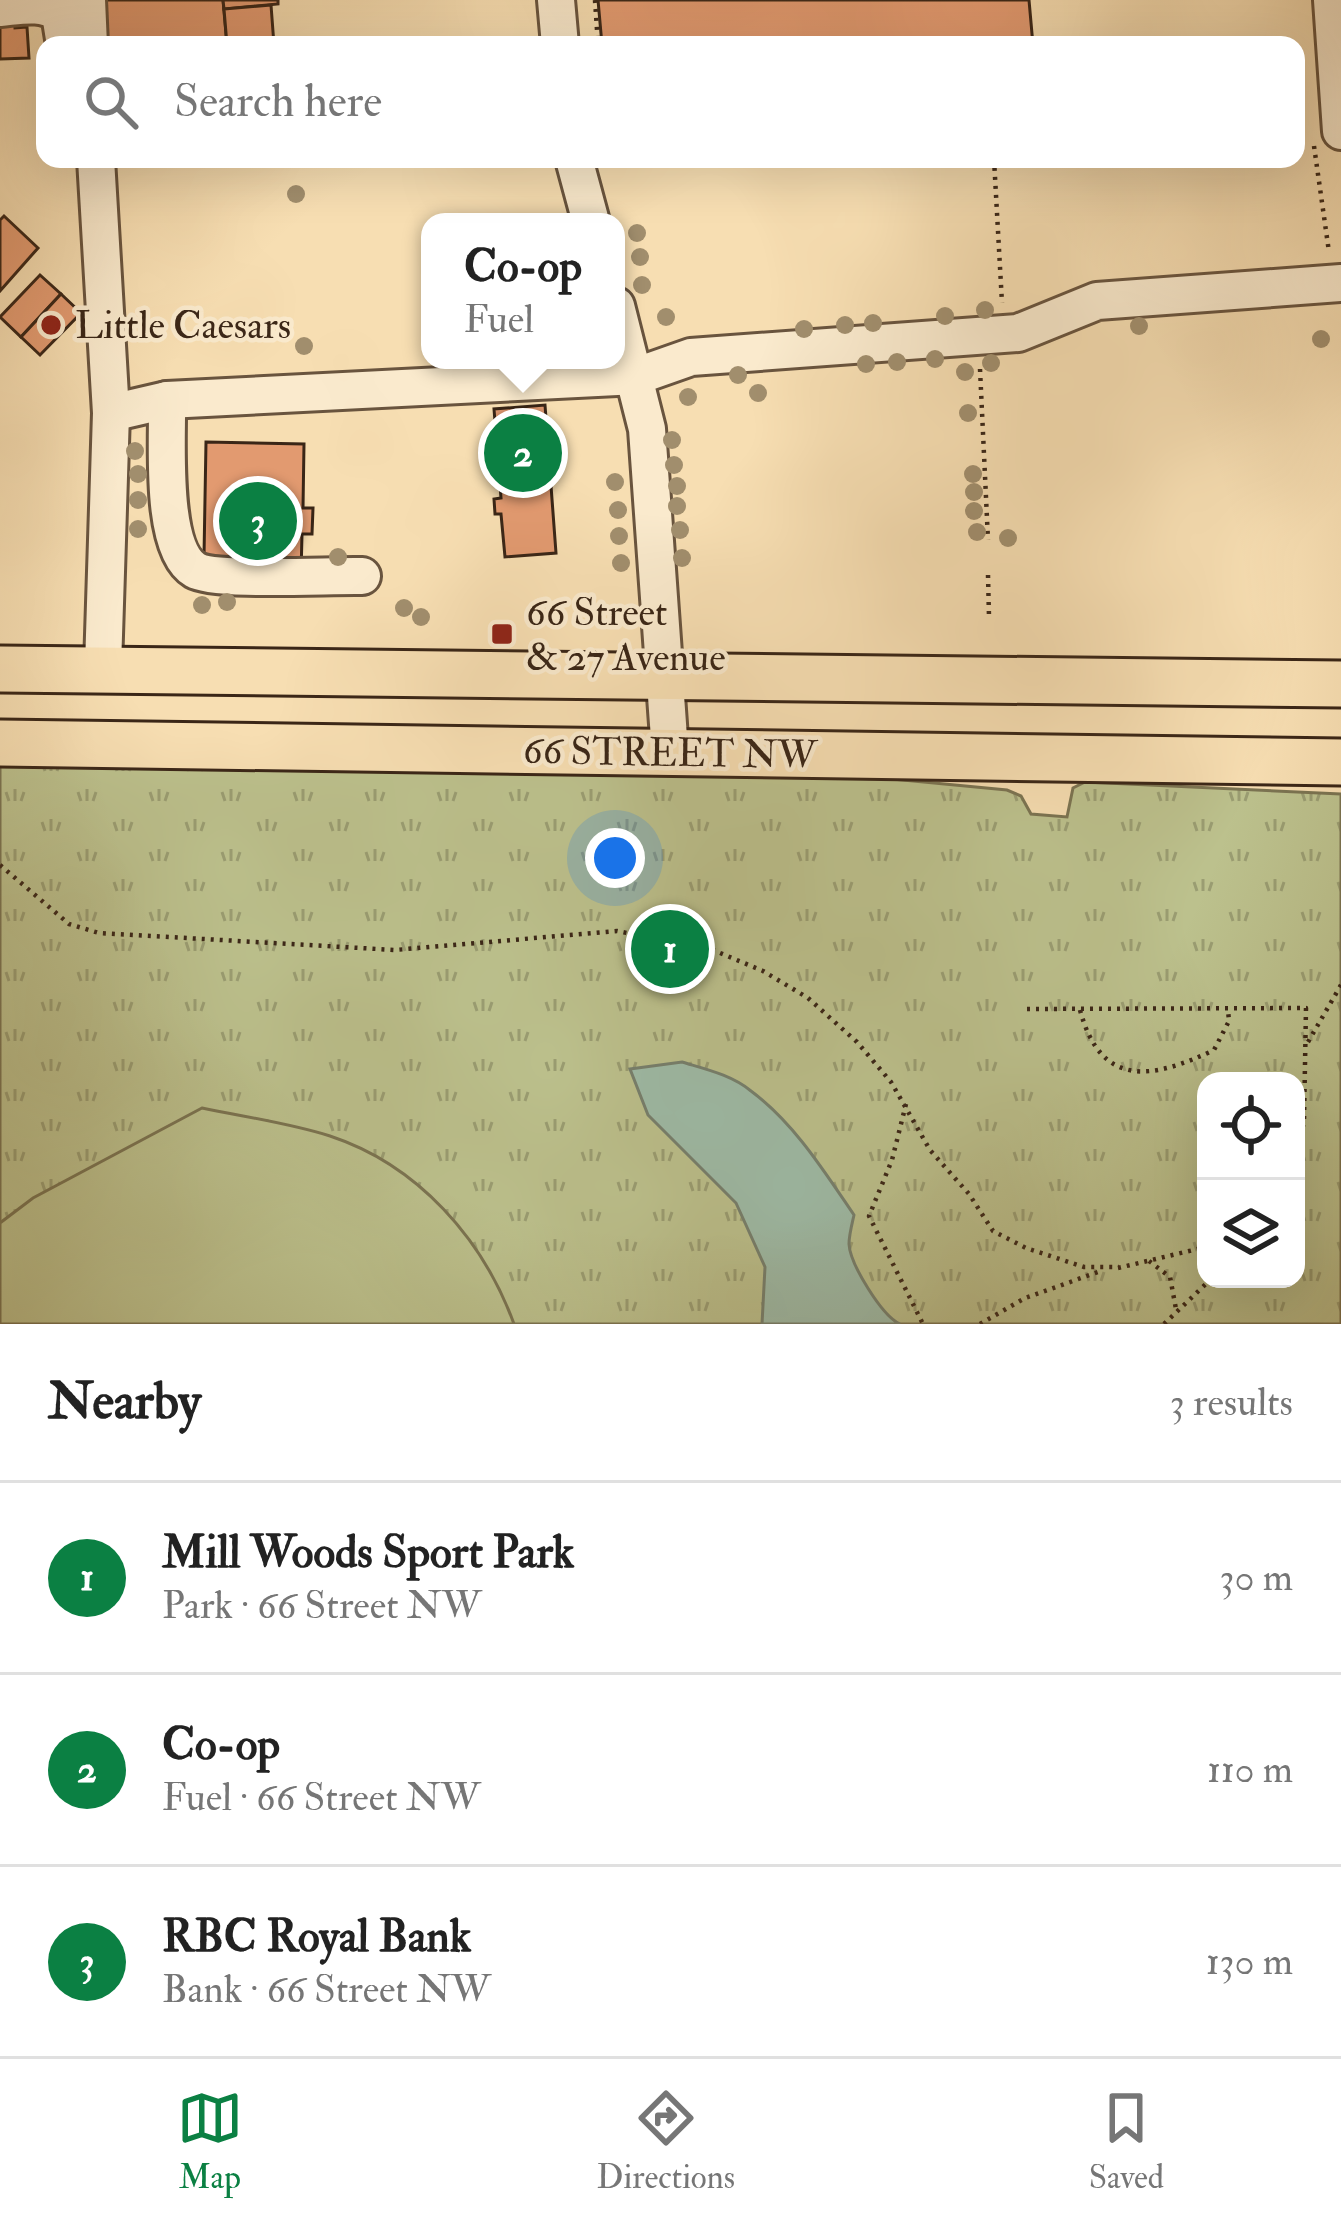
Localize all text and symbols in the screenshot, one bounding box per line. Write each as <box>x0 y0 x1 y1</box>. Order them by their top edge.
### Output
search box <box>36 36 1305 168</box>
icon: search <box>78 69 144 135</box>
text: Search here <box>174 74 382 130</box>
popup <box>421 213 625 369</box>
text: Co-op <box>464 239 582 295</box>
text: Fuel <box>464 295 534 344</box>
place label: Little Caesars <box>75 301 291 350</box>
marker: Little Caesars <box>38 312 64 338</box>
pin: 2 <box>484 408 562 498</box>
pin: 3 <box>219 476 297 566</box>
place label: 66 Street & 27 Avenue <box>526 588 726 682</box>
marker: 66 Street & 27 Avenue <box>489 621 515 647</box>
street label: 66 STREET NW <box>523 726 819 780</box>
your location <box>585 828 645 888</box>
pin: 1 <box>631 904 709 994</box>
map controls <box>1197 1072 1305 1288</box>
button: locate <box>1197 1072 1305 1180</box>
button: layers <box>1197 1180 1305 1288</box>
text: Nearby <box>48 1370 201 1434</box>
text: 3 results <box>1170 1378 1293 1427</box>
text: Mill Woods Sport Park <box>162 1525 574 1581</box>
text: 1 <box>80 1553 94 1602</box>
text: 30 m <box>1220 1553 1293 1602</box>
text: Park · 66 Street NW <box>162 1581 481 1630</box>
text: Co-op <box>162 1717 280 1773</box>
text: 2 <box>77 1745 97 1794</box>
text: 110 m <box>1207 1745 1293 1794</box>
text: Fuel · 66 Street NW <box>162 1773 480 1822</box>
text: RBC Royal Bank <box>162 1909 471 1965</box>
text: 3 <box>80 1937 94 1986</box>
text: 130 m <box>1206 1937 1293 1986</box>
text: Bank · 66 Street NW <box>162 1965 491 2014</box>
tab: Map <box>177 2085 243 2198</box>
tab: Directions <box>597 2085 735 2198</box>
tab: Saved <box>1089 2085 1164 2198</box>

